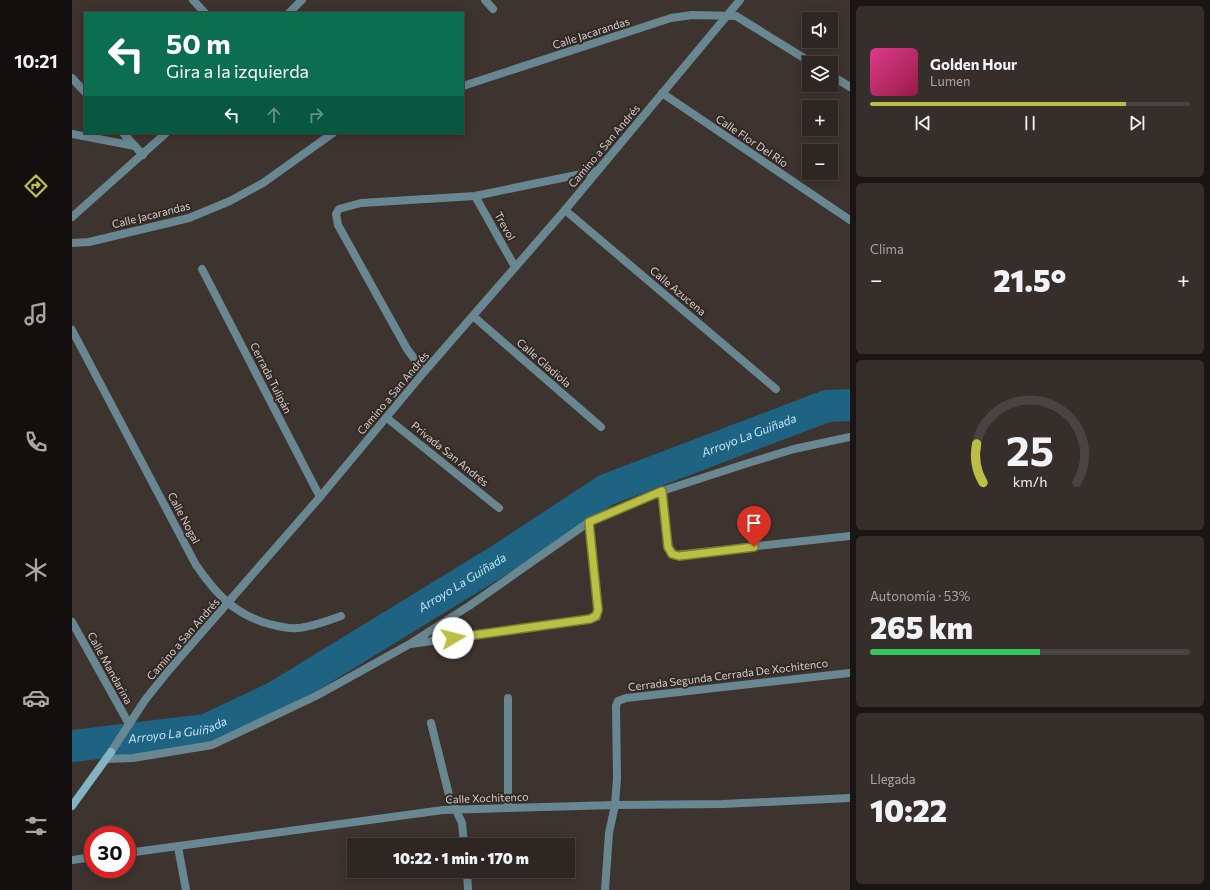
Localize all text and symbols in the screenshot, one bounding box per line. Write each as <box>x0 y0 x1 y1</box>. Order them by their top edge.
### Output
map controls <box>802 12 838 180</box>
button: sound <box>802 12 838 48</box>
street label: Calle Jacarandas <box>551 14 631 52</box>
text: 50 m <box>166 26 231 60</box>
icon: left <box>100 28 152 80</box>
text: 10:21 <box>14 50 58 72</box>
text: Golden Hour <box>930 55 1017 73</box>
button: layers <box>802 56 838 92</box>
text: Gira a la izquierda <box>166 60 309 82</box>
text: Lumen <box>930 73 970 89</box>
button: + <box>802 100 838 136</box>
street label: Camino a San Andrés <box>565 101 642 190</box>
icon: left <box>221 104 243 126</box>
icon: ahead <box>263 104 285 126</box>
icon: right <box>305 104 327 126</box>
street label: Calle Flor Del Río <box>714 112 791 170</box>
icon: previous <box>912 112 934 134</box>
icon: pause <box>1019 112 1041 134</box>
icon: next <box>1126 112 1148 134</box>
button: − <box>802 144 838 180</box>
icon: directions <box>22 172 50 200</box>
street label: Calle Jacarandas <box>110 198 192 232</box>
street label: Trevol <box>492 209 519 242</box>
text: Clima <box>870 241 904 257</box>
text: 21.5° <box>993 261 1066 298</box>
street label: Calle Azucena <box>648 263 709 318</box>
text: − <box>870 266 883 293</box>
text: + <box>1177 266 1190 293</box>
icon: music <box>22 300 50 328</box>
street label: Calle Gladiola <box>515 336 574 390</box>
street label: Cerrada Tulipán <box>248 340 295 416</box>
street label: Camino a San Andrés <box>354 348 431 437</box>
water label: Arroyo La Guiñada <box>698 410 798 459</box>
street label: Privada San Andrés <box>409 419 492 489</box>
text: 25 <box>1006 424 1054 475</box>
icon: phone <box>22 428 50 456</box>
text: km/h <box>1013 472 1047 490</box>
street label: Calle Nogal <box>166 490 203 546</box>
pin <box>737 506 771 547</box>
icon: arrive <box>743 512 765 534</box>
water label: Arroyo La Guiñada <box>415 550 508 615</box>
icon: climate <box>22 556 50 584</box>
text: Autonomía · 53% <box>870 588 970 604</box>
street label: Camino a San Andrés <box>143 595 222 682</box>
text: 265 km <box>870 608 973 645</box>
position arrow <box>432 617 474 659</box>
street label: Calle Mandarina <box>85 629 136 706</box>
street label: Cerrada Segunda Cerrada De Xochitenco <box>627 656 829 693</box>
icon: car <box>22 684 50 712</box>
water label: Arroyo La Guiñada <box>126 713 229 745</box>
text: Llegada <box>870 771 916 787</box>
street label: Calle Xochitenco <box>445 790 529 805</box>
text: 10:22 <box>870 791 947 828</box>
icon: filters <box>22 812 50 840</box>
speed limit sign: 30 <box>84 826 136 878</box>
text: 10:22 · 1 min · 170 m <box>393 849 529 867</box>

